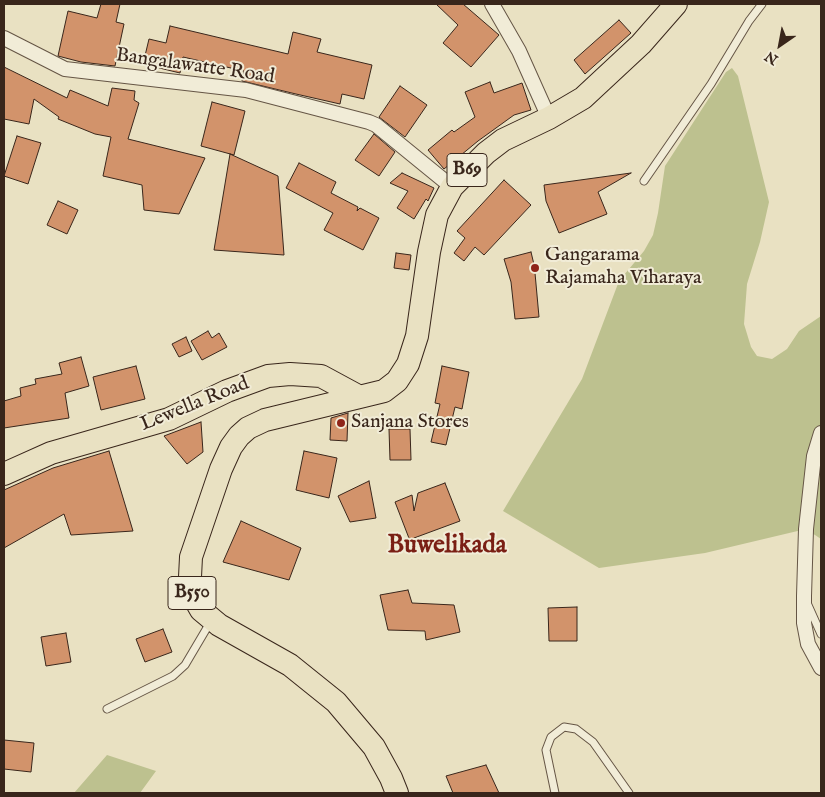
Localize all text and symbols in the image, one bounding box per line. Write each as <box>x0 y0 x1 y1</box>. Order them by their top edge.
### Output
north arrow <box>755 20 805 70</box>
street label: Bangalawatte Road <box>114 44 276 90</box>
text: N <box>762 47 782 68</box>
road number: B69 <box>447 154 487 186</box>
place label: Gangarama Rajamaha Viharaya <box>545 244 702 291</box>
marker: Gangarama Rajamaha Viharaya <box>529 262 541 274</box>
street label: Lewella Road <box>137 372 253 438</box>
place label: Sanjana Stores <box>351 411 469 435</box>
marker: Sanjana Stores <box>335 417 347 429</box>
district label: Buwelikada <box>387 532 507 562</box>
road number: B550 <box>168 576 216 610</box>

